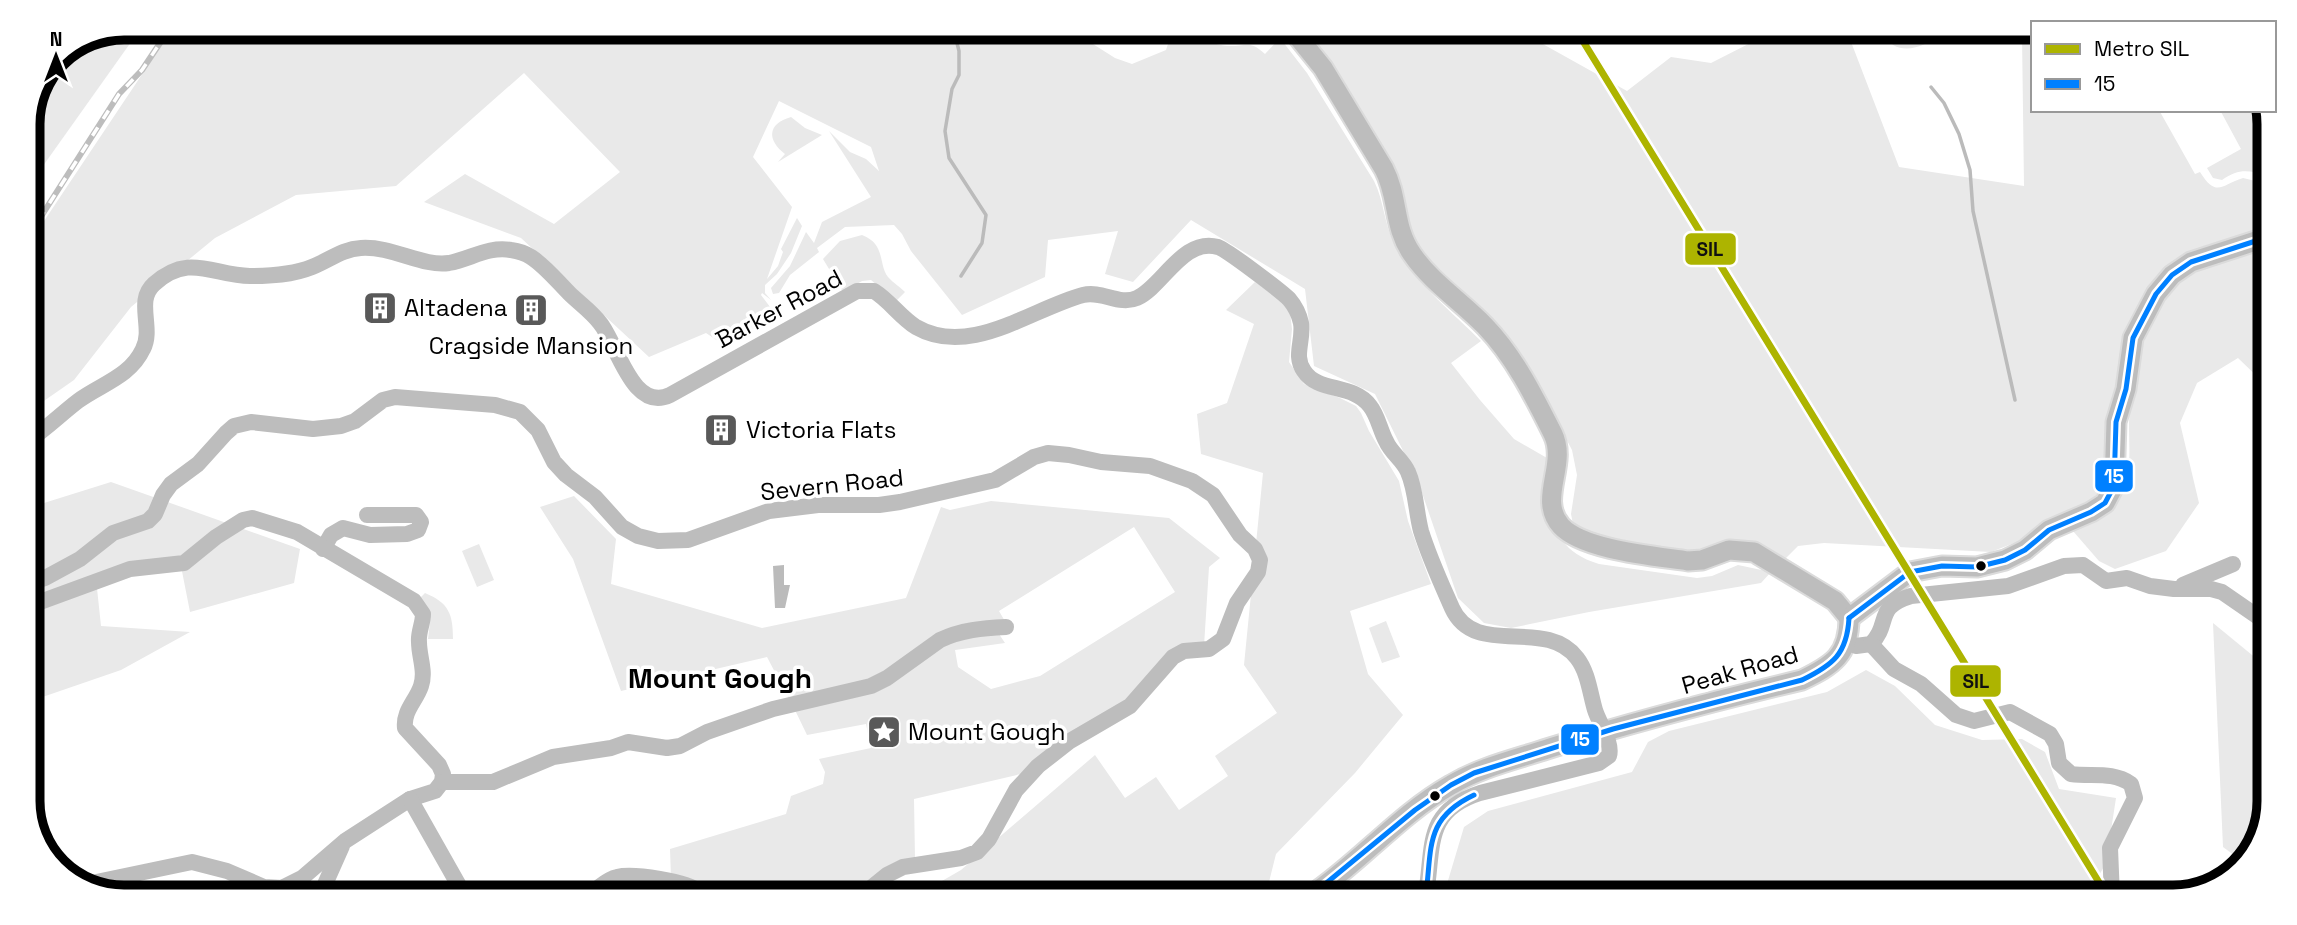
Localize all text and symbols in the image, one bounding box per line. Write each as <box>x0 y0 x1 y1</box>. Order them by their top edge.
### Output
north arrow <box>21 21 91 91</box>
legend <box>2031 21 2276 112</box>
text: N <box>50 27 62 52</box>
text: Metro SIL <box>2094 35 2189 62</box>
text: 15 <box>2094 70 2115 97</box>
line badge: SIL <box>1684 232 1737 266</box>
text: SIL <box>1697 237 1723 262</box>
street label: Barker Road <box>710 262 848 355</box>
building icon: Altadena <box>361 289 399 327</box>
building icon: Cragside Mansion <box>512 291 550 329</box>
place label: Altadena <box>404 292 508 323</box>
place label: Cragside Mansion <box>429 330 633 361</box>
building icon: Victoria Flats <box>702 411 740 449</box>
place label: Victoria Flats <box>746 414 897 445</box>
line badge: 15 <box>2094 459 2134 493</box>
street label: Severn Road <box>759 462 905 507</box>
text: 15 <box>2104 464 2124 489</box>
unlabelled marker <box>1974 559 1988 573</box>
street label: Peak Road <box>1678 638 1802 701</box>
district label: Mount Gough <box>628 660 812 696</box>
line badge: SIL <box>1949 664 2002 698</box>
text: SIL <box>1963 669 1989 694</box>
place icon: Mount Gough <box>865 713 903 751</box>
place label: Mount Gough <box>908 716 1065 747</box>
line badge: 15 <box>1560 723 1600 756</box>
text: 15 <box>1570 727 1590 752</box>
unlabelled marker <box>1428 789 1442 803</box>

